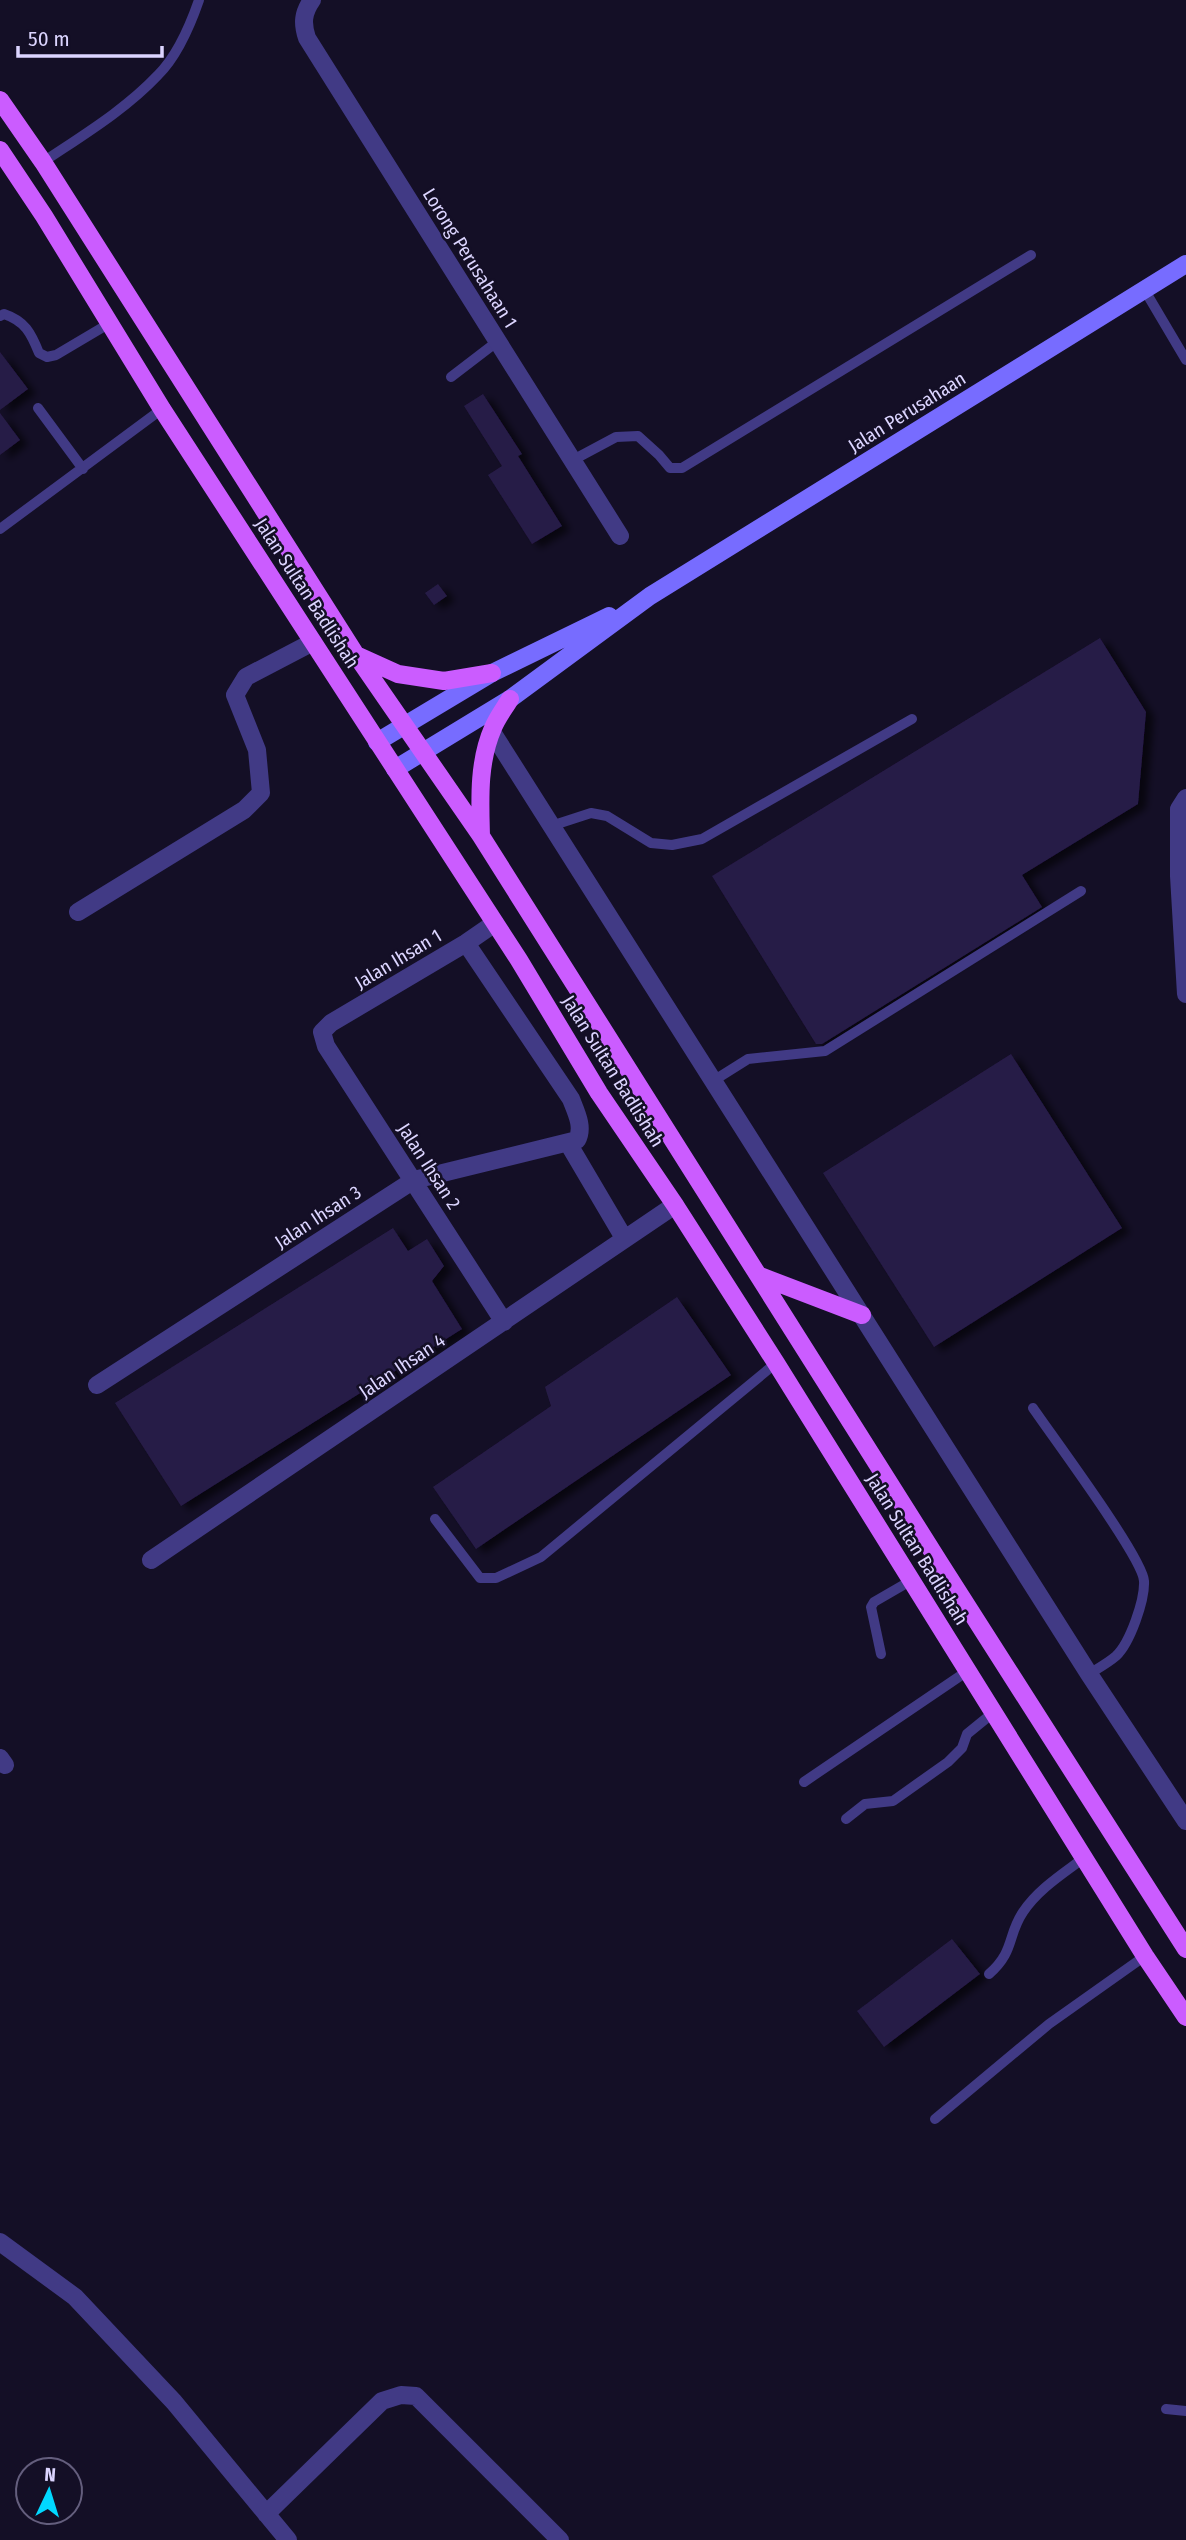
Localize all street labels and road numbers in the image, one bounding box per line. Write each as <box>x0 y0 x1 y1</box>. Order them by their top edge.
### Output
street label: Lorong Perusahaan 1 <box>418 184 522 332</box>
street label: Jalan Perusahaan <box>844 367 970 457</box>
street label: Jalan Sultan Badlishah <box>250 514 364 672</box>
street label: Jalan Ihsan 1 <box>350 924 446 994</box>
street label: Jalan Sultan Badlishah <box>557 991 669 1151</box>
street label: Jalan Ihsan 2 <box>393 1119 465 1213</box>
street label: Jalan Ihsan 3 <box>270 1181 366 1253</box>
street label: Jalan Ihsan 4 <box>355 1329 449 1403</box>
street label: Jalan Sultan Badlishah <box>861 1469 973 1629</box>

